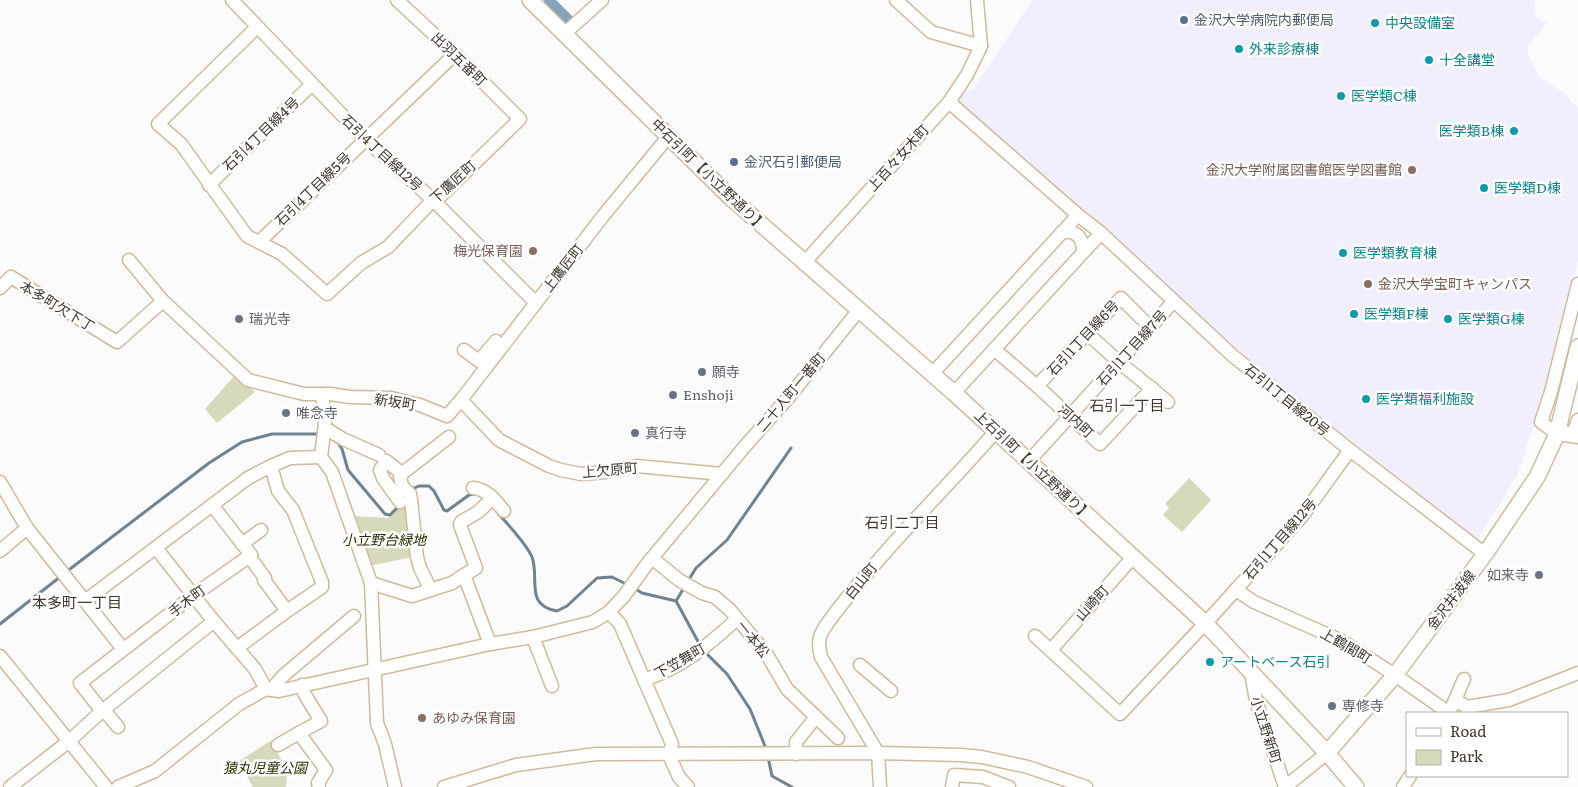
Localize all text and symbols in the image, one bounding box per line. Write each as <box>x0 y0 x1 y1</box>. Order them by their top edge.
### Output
place label: 金沢大学病院内郵便局 <box>1194 9 1334 29</box>
place label: 中央設備室 <box>1385 12 1455 32</box>
marker: 金沢大学病院内郵便局 <box>1178 14 1190 26</box>
marker: 中央設備室 <box>1369 17 1381 29</box>
street label: 出羽五番町 <box>428 27 492 90</box>
place label: 外来診療棟 <box>1249 38 1319 58</box>
marker: 外来診療棟 <box>1233 43 1245 55</box>
place label: 十全講堂 <box>1439 49 1495 69</box>
marker: 十全講堂 <box>1423 54 1435 66</box>
place label: 医学類C棟 <box>1351 85 1417 105</box>
marker: 医学類C棟 <box>1335 90 1347 102</box>
street label: 石引4丁目線4号 <box>218 92 303 175</box>
street label: 石引4丁目線12号 <box>338 109 428 195</box>
street label: 中石引町【小立野通り】 <box>647 114 772 235</box>
street label: 上百々女木町 <box>862 119 933 195</box>
place label: 医学類B棟 <box>1439 120 1504 140</box>
marker: 医学類B棟 <box>1508 125 1520 137</box>
street label: 石引4丁目線5号 <box>270 147 355 230</box>
place label: 金沢石引郵便局 <box>744 151 842 171</box>
street label: 下鷹匠町 <box>425 155 480 207</box>
marker: 金沢石引郵便局 <box>728 156 740 168</box>
place label: 金沢大学附属図書館医学図書館 <box>1206 159 1402 179</box>
marker: 金沢大学附属図書館医学図書館 <box>1406 164 1418 176</box>
place label: 医学類D棟 <box>1494 177 1561 197</box>
marker: 医学類D棟 <box>1478 182 1490 194</box>
street label: 上鷹匠町 <box>537 239 587 296</box>
place label: 梅光保育園 <box>453 240 523 260</box>
place label: 医学類教育棟 <box>1353 242 1437 262</box>
marker: 梅光保育園 <box>527 245 539 257</box>
marker: 医学類教育棟 <box>1337 247 1349 259</box>
place label: 金沢大学宝町キャンパス <box>1378 273 1532 293</box>
street label: 本多町欠下丁 <box>16 275 99 335</box>
marker: 金沢大学宝町キャンパス <box>1362 278 1374 290</box>
street label: 石引1丁目線6号 <box>1042 295 1123 380</box>
place label: 医学類F棟 <box>1364 303 1429 323</box>
street label: 石引1丁目線7号 <box>1091 305 1171 390</box>
place label: 瑞光寺 <box>249 308 291 328</box>
marker: 医学類F棟 <box>1348 308 1360 320</box>
place label: 医学類G棟 <box>1458 308 1525 328</box>
marker: 瑞光寺 <box>233 313 245 325</box>
marker: 医学類G棟 <box>1442 313 1454 325</box>
street label: 二十人町一番町 <box>751 347 829 435</box>
street label: 石引1丁目線20号 <box>1241 358 1335 440</box>
place label: 願寺 <box>712 361 740 381</box>
marker: 願寺 <box>696 366 708 378</box>
place label: Enshoji <box>683 384 734 404</box>
street label: 新坂町 <box>373 388 417 414</box>
place label: 医学類福利施設 <box>1376 388 1474 408</box>
marker: Enshoji <box>667 389 679 401</box>
district label: 石引一丁目 <box>1089 393 1165 416</box>
marker: 医学類福利施設 <box>1360 393 1372 405</box>
street label: 河内町 <box>1054 399 1099 442</box>
place label: 唯念寺 <box>296 402 338 422</box>
street label: 上石引町【小立野通り】 <box>971 404 1097 524</box>
marker: 唯念寺 <box>280 407 292 419</box>
place label: 真行寺 <box>645 422 687 442</box>
marker: 真行寺 <box>629 427 641 439</box>
street label: 上欠原町 <box>581 457 639 481</box>
street label: 石引1丁目線12号 <box>1238 493 1320 584</box>
district label: 石引二丁目 <box>864 510 940 533</box>
park label: 小立野台緑地 <box>342 529 428 549</box>
street label: 白山町 <box>839 558 881 603</box>
place label: 如来寺 <box>1487 564 1529 584</box>
street label: 金沢井波線 <box>1421 565 1479 633</box>
marker: 如来寺 <box>1533 569 1545 581</box>
street label: 手木町 <box>164 580 209 621</box>
street label: 山崎町 <box>1070 580 1113 625</box>
district label: 本多町一丁目 <box>32 590 122 613</box>
street label: 一本松 <box>733 616 775 661</box>
street label: 上鶴間町 <box>1317 622 1376 668</box>
street label: 下笠舞町 <box>650 637 709 683</box>
place label: アートベース石引 <box>1220 651 1330 671</box>
marker: アートベース石引 <box>1204 656 1216 668</box>
street label: 小立野新町 <box>1247 693 1287 766</box>
place label: 専修寺 <box>1342 695 1384 715</box>
marker: 専修寺 <box>1326 700 1338 712</box>
place label: あゆみ保育園 <box>432 707 516 727</box>
marker: あゆみ保育園 <box>416 712 428 724</box>
legend <box>1406 712 1568 777</box>
text: Road <box>1450 719 1486 742</box>
text: Park <box>1450 744 1484 767</box>
park label: 猿丸児童公園 <box>223 757 309 777</box>

